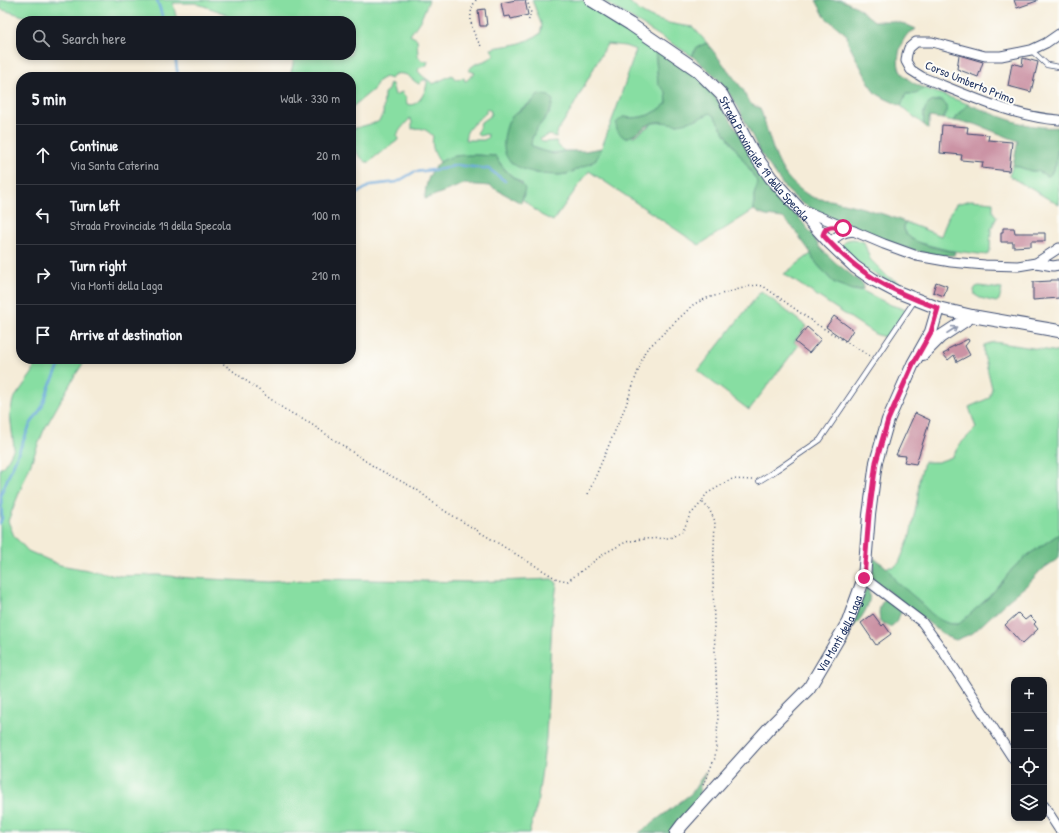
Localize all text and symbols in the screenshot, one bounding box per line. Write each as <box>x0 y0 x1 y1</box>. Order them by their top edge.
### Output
search box <box>16 16 356 60</box>
icon: search <box>30 27 52 49</box>
text: Search here <box>62 28 126 49</box>
street label: Corso Umberto Primo <box>923 56 1017 108</box>
text: 5 min <box>32 87 66 110</box>
text: Walk · 330 m <box>280 89 340 107</box>
street label: Strada Provinciale 19 della Specola <box>716 93 814 224</box>
text: Continue <box>70 135 118 156</box>
icon: ahead <box>32 144 54 166</box>
text: 20 m <box>316 146 340 164</box>
text: Via Santa Caterina <box>70 156 159 174</box>
text: Turn left <box>70 195 120 216</box>
icon: left <box>32 204 54 226</box>
text: 100 m <box>312 206 340 224</box>
text: Strada Provinciale 19 della Specola <box>70 216 231 234</box>
route start <box>834 219 852 237</box>
text: Turn right <box>70 255 126 276</box>
icon: right <box>32 264 54 286</box>
text: 210 m <box>312 266 340 284</box>
text: Via Monti della Laga <box>70 276 162 294</box>
icon: arrive <box>32 324 54 346</box>
text: Arrive at destination <box>70 324 182 345</box>
one-way arrow <box>946 325 958 333</box>
route end <box>855 569 873 587</box>
street label: Via Monti della Laga <box>812 592 866 676</box>
map controls <box>1011 677 1047 821</box>
button: + <box>1011 677 1047 713</box>
button: − <box>1011 713 1047 749</box>
button: locate <box>1011 749 1047 785</box>
button: layers <box>1011 785 1047 821</box>

